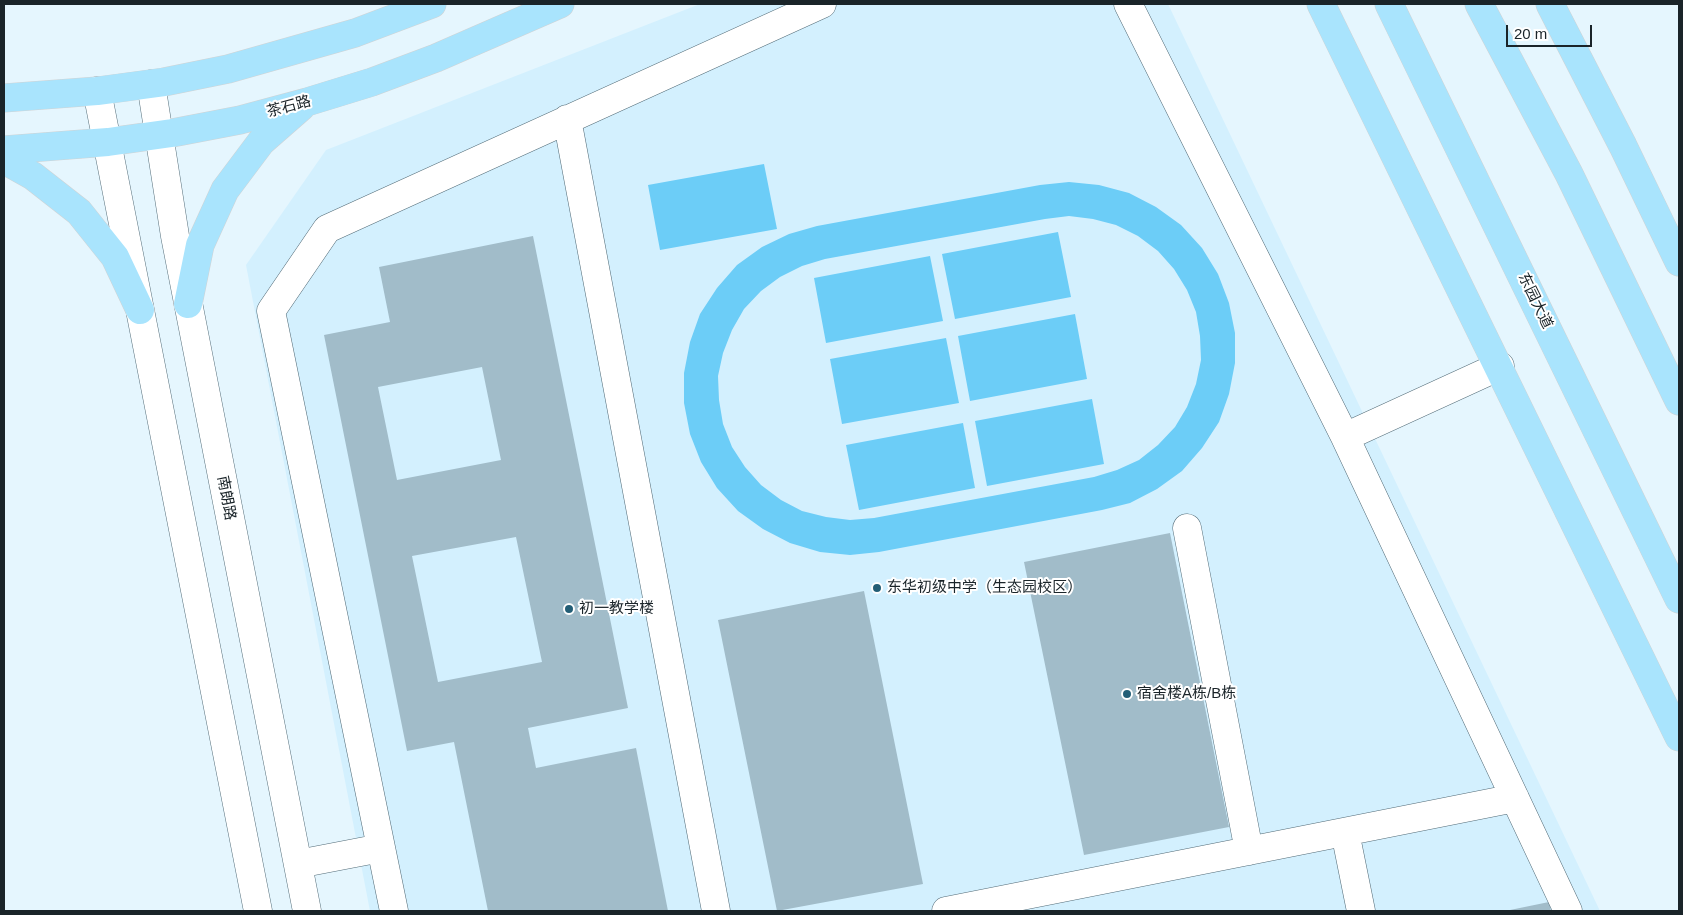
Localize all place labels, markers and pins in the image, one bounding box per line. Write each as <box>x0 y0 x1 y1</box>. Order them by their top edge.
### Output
place label: 东华初级中学（生态园校区） <box>887 579 1082 597</box>
marker: 东华初级中学（生态园校区） <box>871 582 883 594</box>
place label: 初一教学楼 <box>579 600 654 618</box>
marker: 初一教学楼 <box>563 603 575 615</box>
place label: 宿舍楼A栋/B栋 <box>1137 685 1236 703</box>
marker: 宿舍楼A栋/B栋 <box>1121 688 1133 700</box>

